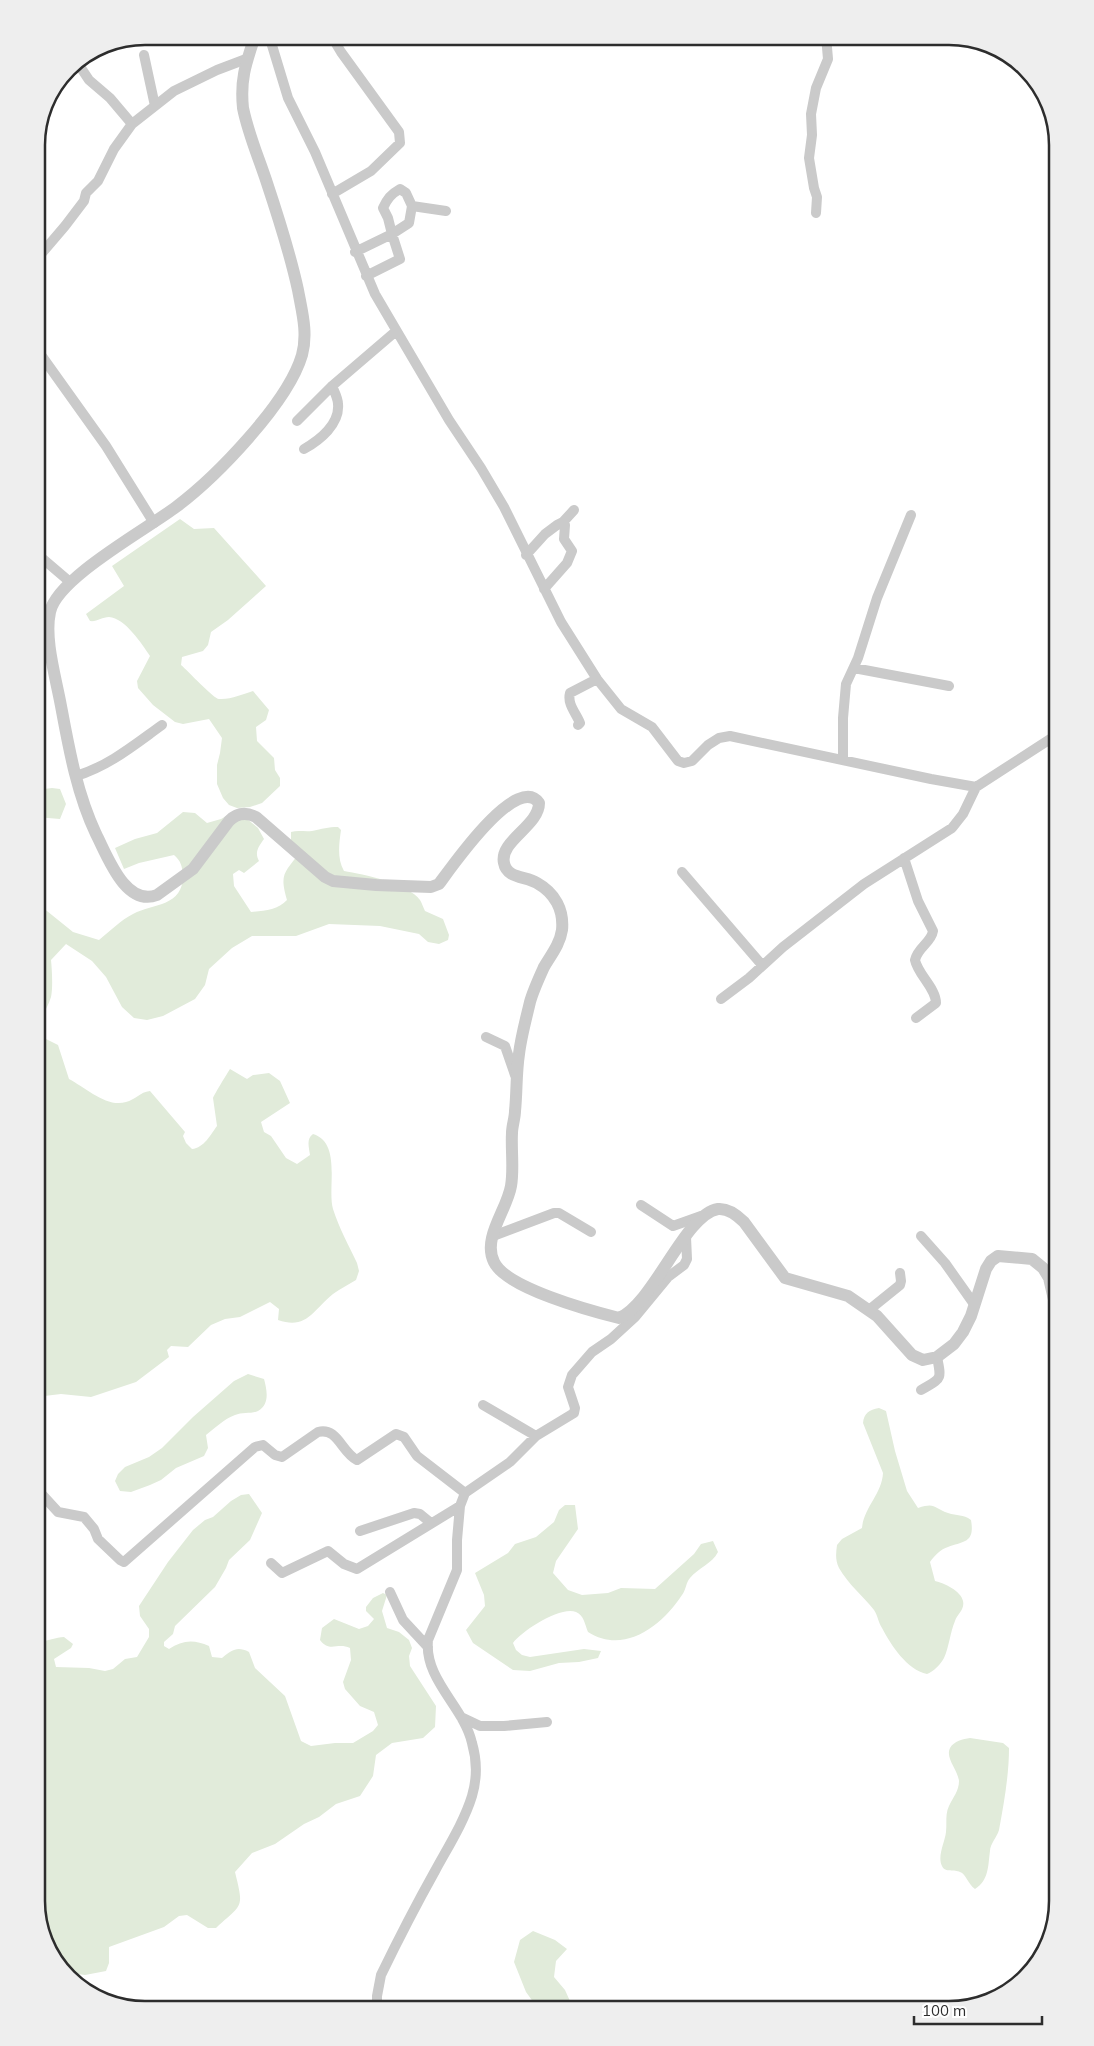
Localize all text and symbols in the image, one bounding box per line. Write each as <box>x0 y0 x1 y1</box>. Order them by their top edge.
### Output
scale bar <box>914 1994 1042 2026</box>
text: 100 m <box>922 2001 966 2020</box>

